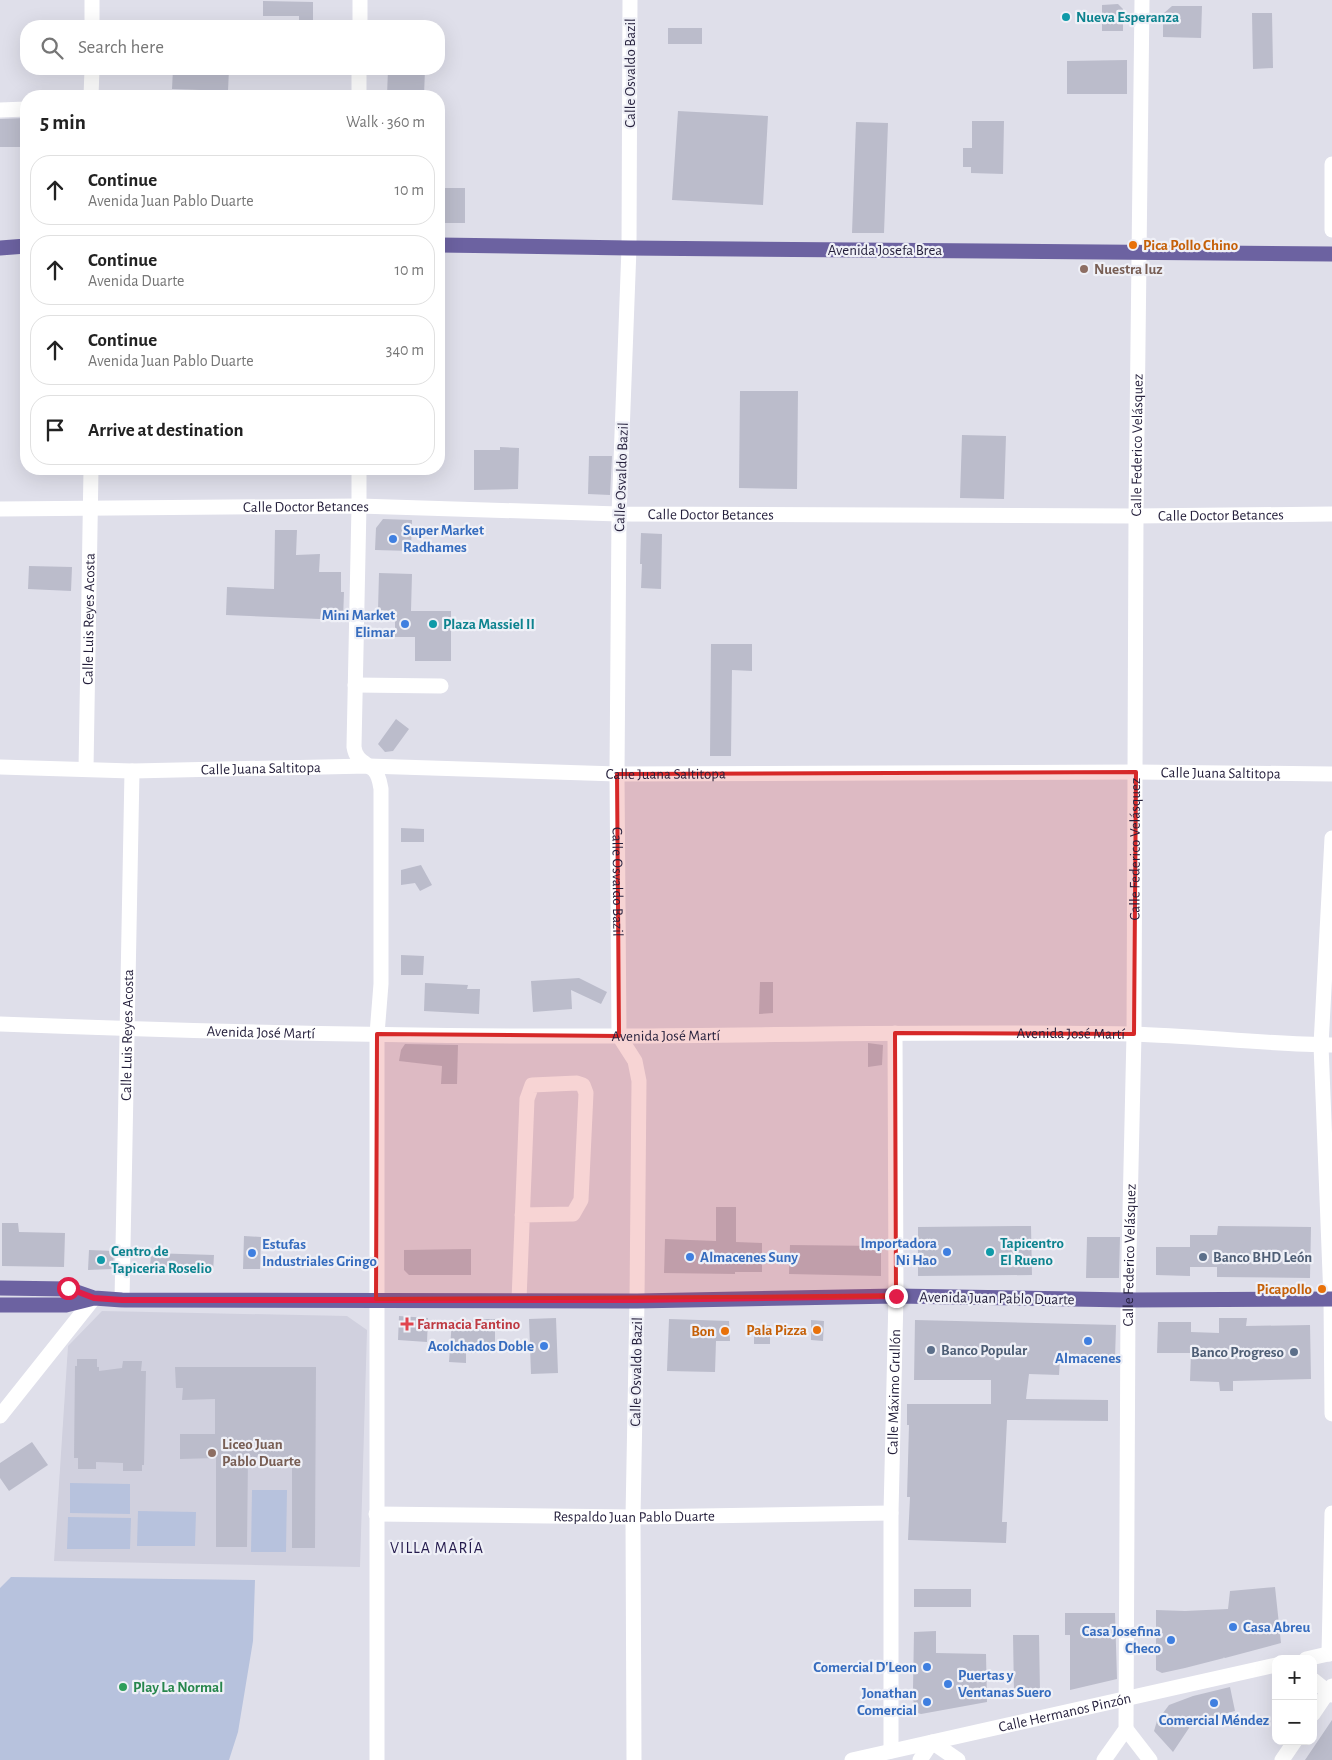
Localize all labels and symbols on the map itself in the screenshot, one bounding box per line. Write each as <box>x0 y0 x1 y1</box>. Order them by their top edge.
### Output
place label: Nueva Esperanza <box>1076 10 1179 25</box>
marker: Nueva Esperanza <box>1060 11 1072 23</box>
street label: Calle Osvaldo Bazil <box>623 18 638 128</box>
place label: Pica Pollo Chino <box>1143 238 1238 253</box>
marker: Pica Pollo Chino <box>1127 239 1139 251</box>
street label: Avenida Josefa Brea <box>828 243 942 258</box>
place label: Nuestra luz <box>1094 262 1163 277</box>
marker: Nuestra luz <box>1078 263 1090 275</box>
street label: Calle Federico Velásquez <box>1129 374 1146 517</box>
street label: Calle Osvaldo Bazil <box>612 422 631 532</box>
street label: Calle Doctor Betances <box>243 499 369 515</box>
street label: Calle Doctor Betances <box>648 507 774 523</box>
street label: Calle Doctor Betances <box>1158 507 1284 524</box>
place label: Super Market Radhames <box>403 523 484 555</box>
marker: Super Market Radhames <box>387 533 399 545</box>
street label: Calle Luis Reyes Acosta <box>80 553 98 685</box>
place label: Mini Market Elimar <box>322 608 396 640</box>
place label: Plaza Massiel II <box>443 617 535 632</box>
marker: Mini Market Elimar <box>399 618 411 630</box>
marker: Plaza Massiel II <box>427 618 439 630</box>
street label: Calle Juana Saltitopa <box>201 760 321 778</box>
street label: Calle Juana Saltitopa <box>1161 765 1281 781</box>
street label: Calle Juana Saltitopa <box>605 767 726 782</box>
street label: Calle Federico Velásquez <box>1127 778 1143 920</box>
street label: Calle Osvaldo Bazil <box>609 827 625 937</box>
street label: Calle Luis Reyes Acosta <box>119 969 136 1101</box>
street label: Avenida José Martí <box>206 1024 316 1041</box>
street label: Avenida José Martí <box>1017 1026 1126 1042</box>
street label: Avenida José Martí <box>612 1028 720 1044</box>
street label: Calle Federico Velásquez <box>1121 1184 1139 1326</box>
place label: Importadora Ni Hao <box>860 1236 937 1268</box>
place label: Tapicentro El Rueno <box>1000 1236 1064 1268</box>
place label: Estufas Industriales Gringo <box>262 1237 377 1269</box>
place label: Centro de Tapiceria Roselio <box>111 1244 212 1276</box>
marker: Importadora Ni Hao <box>941 1246 953 1258</box>
marker: Tapicentro El Rueno <box>984 1246 996 1258</box>
marker: Estufas Industriales Gringo <box>246 1247 258 1259</box>
place label: Almacenes Suny <box>700 1250 798 1265</box>
place label: Banco BHD León <box>1213 1250 1312 1265</box>
marker: Almacenes Suny <box>684 1251 696 1263</box>
marker: Banco BHD León <box>1197 1251 1209 1263</box>
marker: Centro de Tapiceria Roselio <box>95 1254 107 1266</box>
route start <box>57 1277 80 1300</box>
place label: Picapollo <box>1256 1282 1312 1297</box>
marker: Picapollo <box>1316 1283 1328 1295</box>
route end <box>885 1285 908 1308</box>
street label: Avenida Juan Pablo Duarte <box>919 1290 1075 1307</box>
place label: Farmacia Fantino <box>417 1317 520 1332</box>
street label: Calle Osvaldo Bazil <box>628 1317 645 1427</box>
marker: Farmacia Fantino <box>401 1318 413 1330</box>
place label: Pala Pizza <box>746 1323 807 1338</box>
place label: Bon <box>691 1324 715 1339</box>
marker: Pala Pizza <box>811 1324 823 1336</box>
marker: Bon <box>719 1325 731 1337</box>
street label: Calle Máximo Grullón <box>885 1329 903 1455</box>
marker: Almacenes <box>1082 1335 1094 1347</box>
place label: Acolchados Doble <box>428 1339 534 1354</box>
marker: Acolchados Doble <box>538 1340 550 1352</box>
place label: Banco Popular <box>941 1343 1028 1358</box>
marker: Banco Popular <box>925 1344 937 1356</box>
place label: Banco Progreso <box>1191 1345 1284 1360</box>
marker: Banco Progreso <box>1288 1346 1300 1358</box>
place label: Almacenes <box>1055 1351 1121 1366</box>
place label: Liceo Juan Pablo Duarte <box>222 1437 301 1469</box>
marker: Liceo Juan Pablo Duarte <box>206 1447 218 1459</box>
street label: Respaldo Juan Pablo Duarte <box>553 1509 715 1525</box>
district label: VILLA MARÍA <box>390 1538 484 1556</box>
place label: Casa Abreu <box>1243 1620 1310 1635</box>
marker: Casa Abreu <box>1227 1621 1239 1633</box>
place label: Casa Josefina Checo <box>1082 1624 1161 1656</box>
marker: Casa Josefina Checo <box>1165 1634 1177 1646</box>
place label: Comercial D'Leon <box>813 1660 917 1675</box>
marker: Comercial D'Leon <box>921 1661 933 1673</box>
place label: Puertas y Ventanas Suero <box>958 1668 1052 1700</box>
marker: Puertas y Ventanas Suero <box>942 1678 954 1690</box>
place label: Play La Normal <box>133 1680 223 1695</box>
marker: Play La Normal <box>117 1681 129 1693</box>
place label: Jonathan Comercial <box>857 1686 917 1718</box>
street label: Calle Hermanos Pinzón <box>997 1691 1133 1735</box>
marker: Jonathan Comercial <box>921 1696 933 1708</box>
marker: Comercial Méndez <box>1208 1697 1220 1709</box>
place label: Comercial Méndez <box>1159 1713 1269 1728</box>

